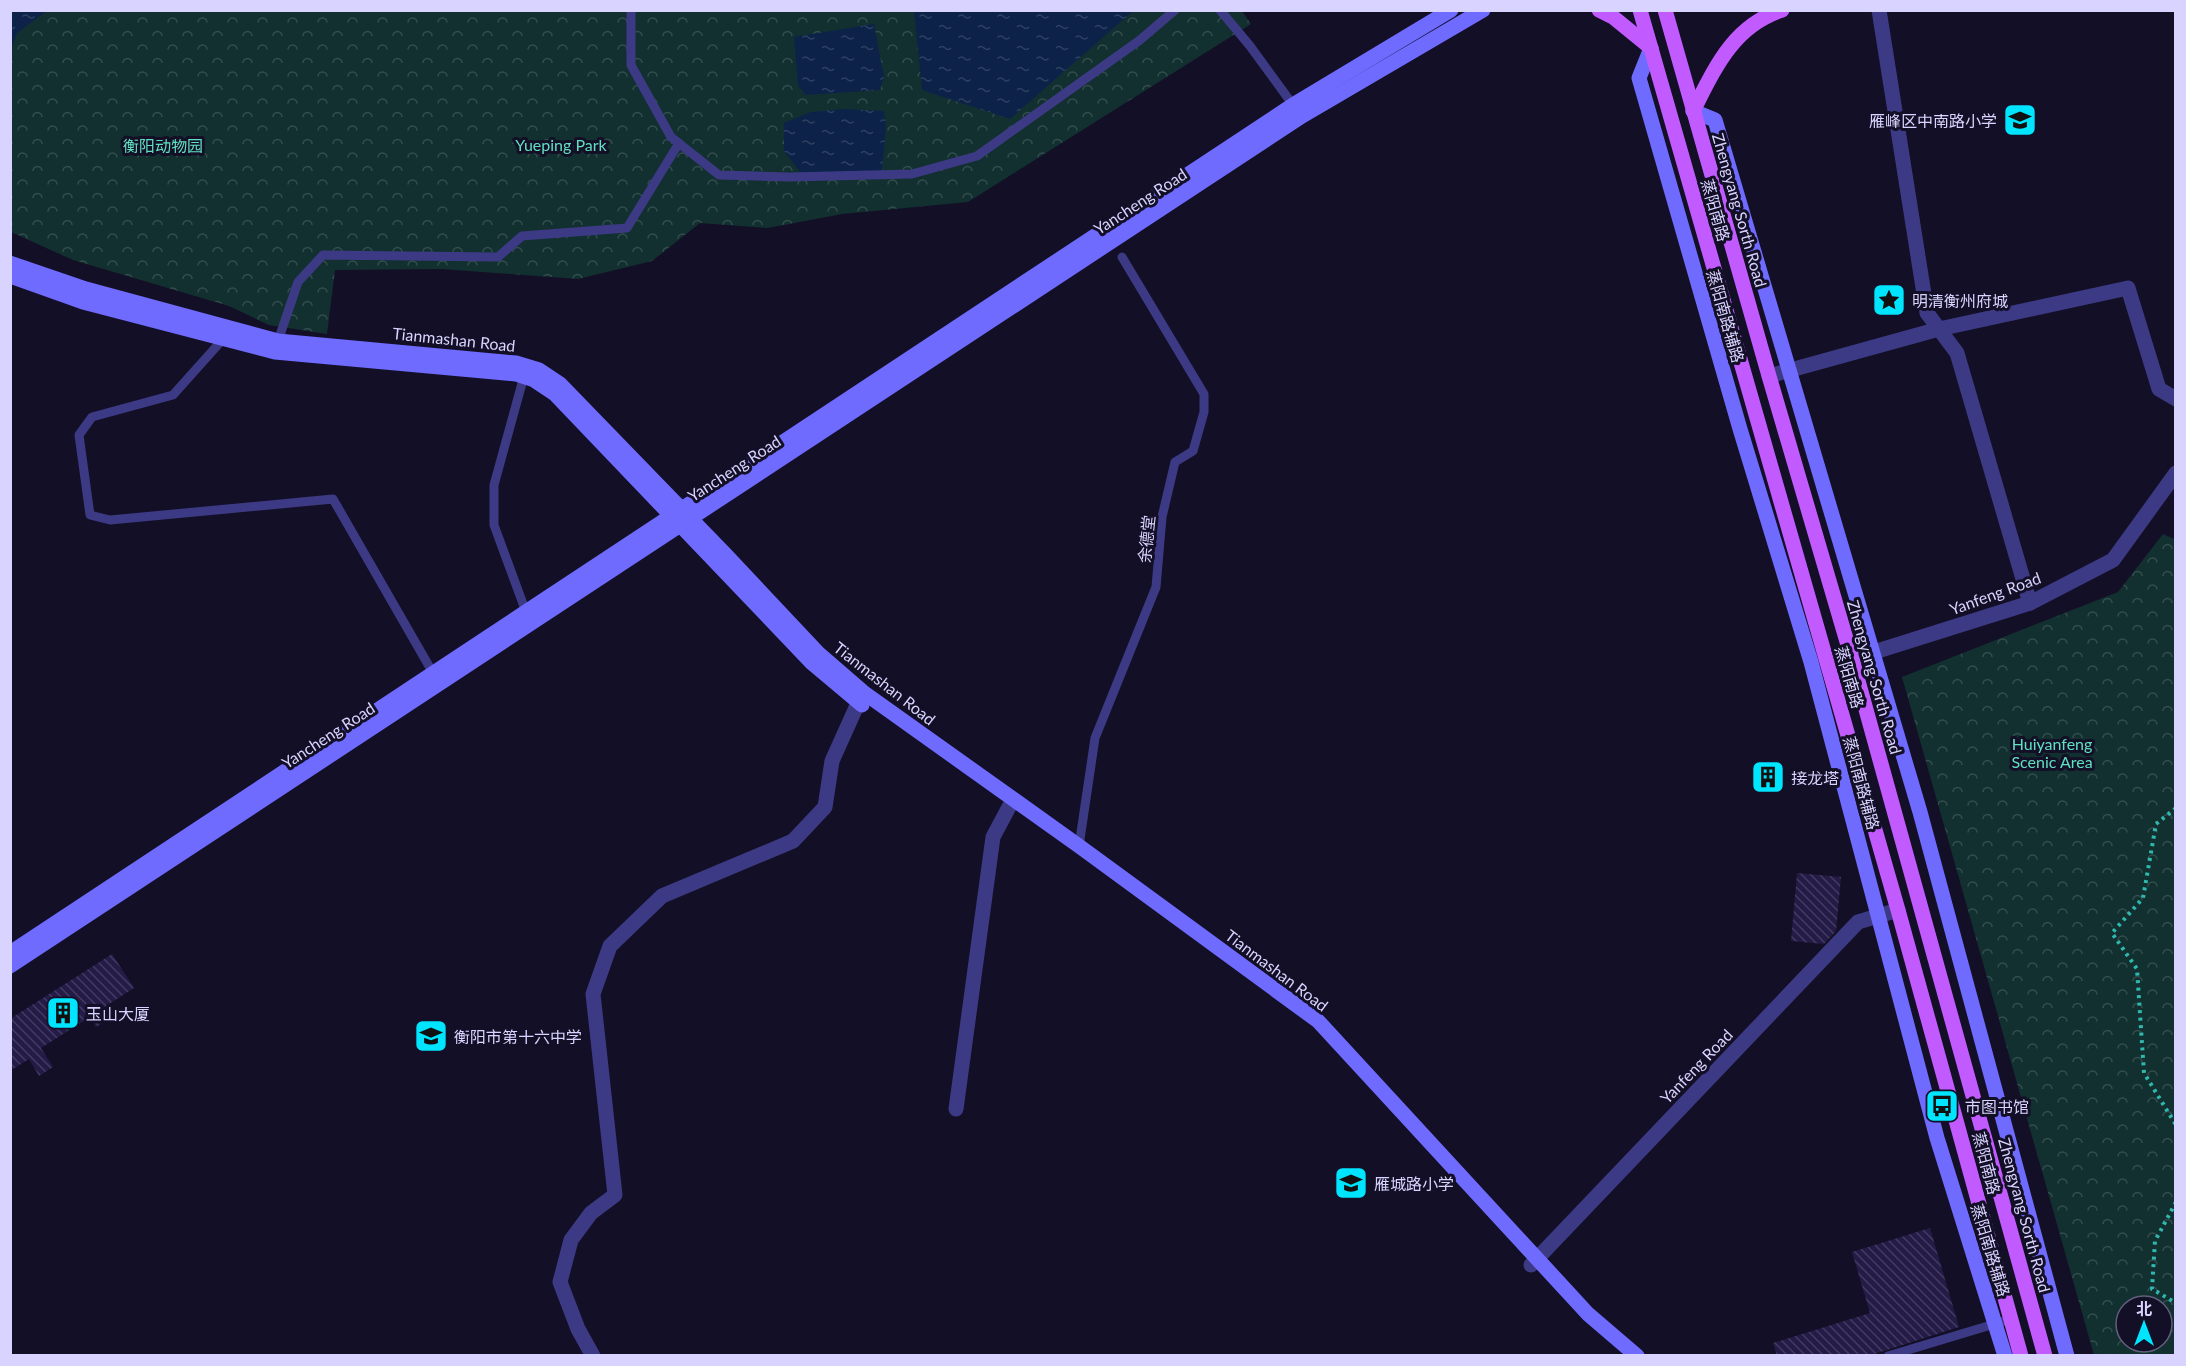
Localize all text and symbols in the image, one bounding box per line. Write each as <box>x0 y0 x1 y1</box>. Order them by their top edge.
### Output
school or university icon: 雁峰区中南路小学 <box>2002 102 2038 138</box>
place label: 雁峰区中南路小学 <box>1869 111 1997 130</box>
street label: Zhengyang Sorth Road <box>1709 131 1771 289</box>
park label: Yueping Park <box>515 135 608 154</box>
park label: 衡阳动物园 <box>123 136 203 155</box>
street label: Yancheng Road <box>1090 164 1190 238</box>
street label: 蒸阳南路 <box>1698 177 1734 243</box>
street label: 蒸阳南路辅路 <box>1704 267 1748 365</box>
place icon: 明清衡州府城 <box>1871 282 1907 318</box>
place label: 明清衡州府城 <box>1912 291 2008 310</box>
street label: Tianmashan Road <box>392 323 516 355</box>
street label: Yancheng Road <box>684 431 784 505</box>
street label: 余德堂 <box>1134 514 1158 564</box>
street label: Yanfeng Road <box>1947 568 2043 618</box>
street label: Zhengyang Sorth Road <box>1844 598 1906 756</box>
street label: Tianmashan Road <box>830 637 940 729</box>
street label: 蒸阳南路 <box>1832 644 1868 710</box>
street label: Yancheng Road <box>278 698 378 772</box>
street label: 蒸阳南路辅路 <box>1840 734 1884 832</box>
park label: Huiyanfeng Scenic Area <box>2011 734 2093 771</box>
building icon: 接龙塔 <box>1750 759 1786 795</box>
place label: 接龙塔 <box>1791 768 1839 787</box>
street label: Tianmashan Road <box>1222 925 1332 1015</box>
building icon: 玉山大厦 <box>45 995 81 1031</box>
place label: 玉山大厦 <box>86 1004 150 1023</box>
school or university icon: 衡阳市第十六中学 <box>413 1018 449 1054</box>
street label: Yanfeng Road <box>1656 1025 1736 1107</box>
place label: 衡阳市第十六中学 <box>454 1027 582 1046</box>
bus stop icon: 市图书馆 <box>1924 1088 1960 1124</box>
place label: 市图书馆 <box>1965 1097 2029 1116</box>
street label: 蒸阳南路 <box>1970 1130 2004 1196</box>
street label: Zhengyang Sorth Road <box>1995 1136 2055 1294</box>
school or university icon: 雁城路小学 <box>1333 1165 1369 1201</box>
place label: 雁城路小学 <box>1374 1174 1454 1193</box>
street label: 蒸阳南路辅路 <box>1968 1201 2014 1299</box>
north arrow <box>2114 1294 2174 1354</box>
text: 北 <box>2136 1299 2152 1318</box>

